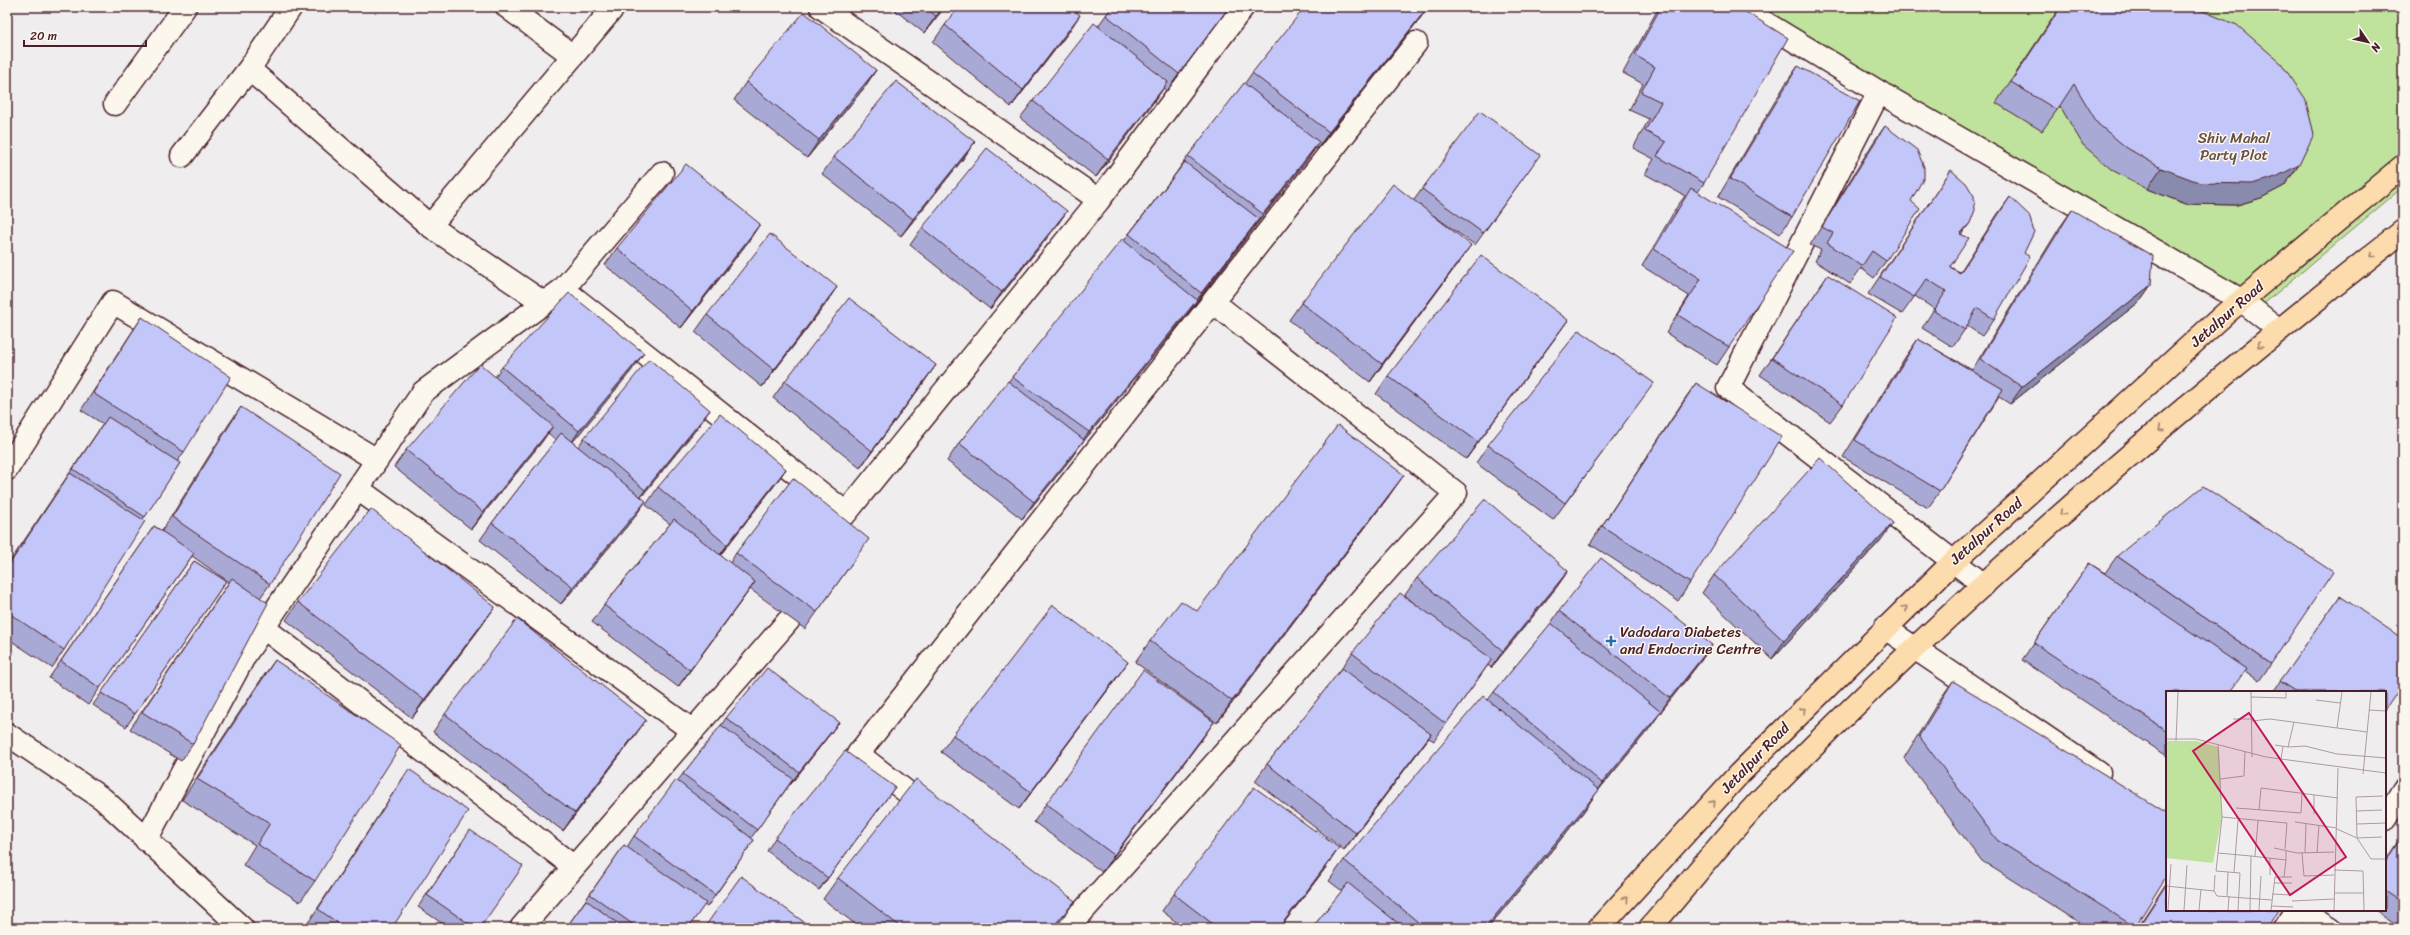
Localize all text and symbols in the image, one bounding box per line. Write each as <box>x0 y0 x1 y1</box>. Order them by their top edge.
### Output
scale bar <box>24 22 146 48</box>
north arrow <box>2348 22 2388 62</box>
text: 20 m <box>30 25 57 47</box>
text: N <box>2366 38 2386 56</box>
park label: Shiv Mahal Party Plot <box>2198 125 2271 168</box>
one-way arrow <box>2370 250 2377 257</box>
street label: Jetalpur Road <box>2183 274 2271 354</box>
one-way arrow <box>2257 340 2265 347</box>
one-way arrow <box>2158 424 2166 431</box>
street label: Jetalpur Road <box>1943 490 2029 572</box>
one-way arrow <box>2059 509 2067 516</box>
one-way arrow <box>1900 605 1908 613</box>
place label: Vadodara Diabetes and Endocrine Centre <box>1620 619 1762 662</box>
marker: Vadodara Diabetes and Endocrine Centre <box>1605 635 1617 647</box>
inset map <box>2166 691 2386 911</box>
one-way arrow <box>1798 707 1806 714</box>
street label: Jetalpur Road <box>1713 715 1797 801</box>
one-way arrow <box>1708 800 1715 807</box>
one-way arrow <box>1621 896 1628 904</box>

